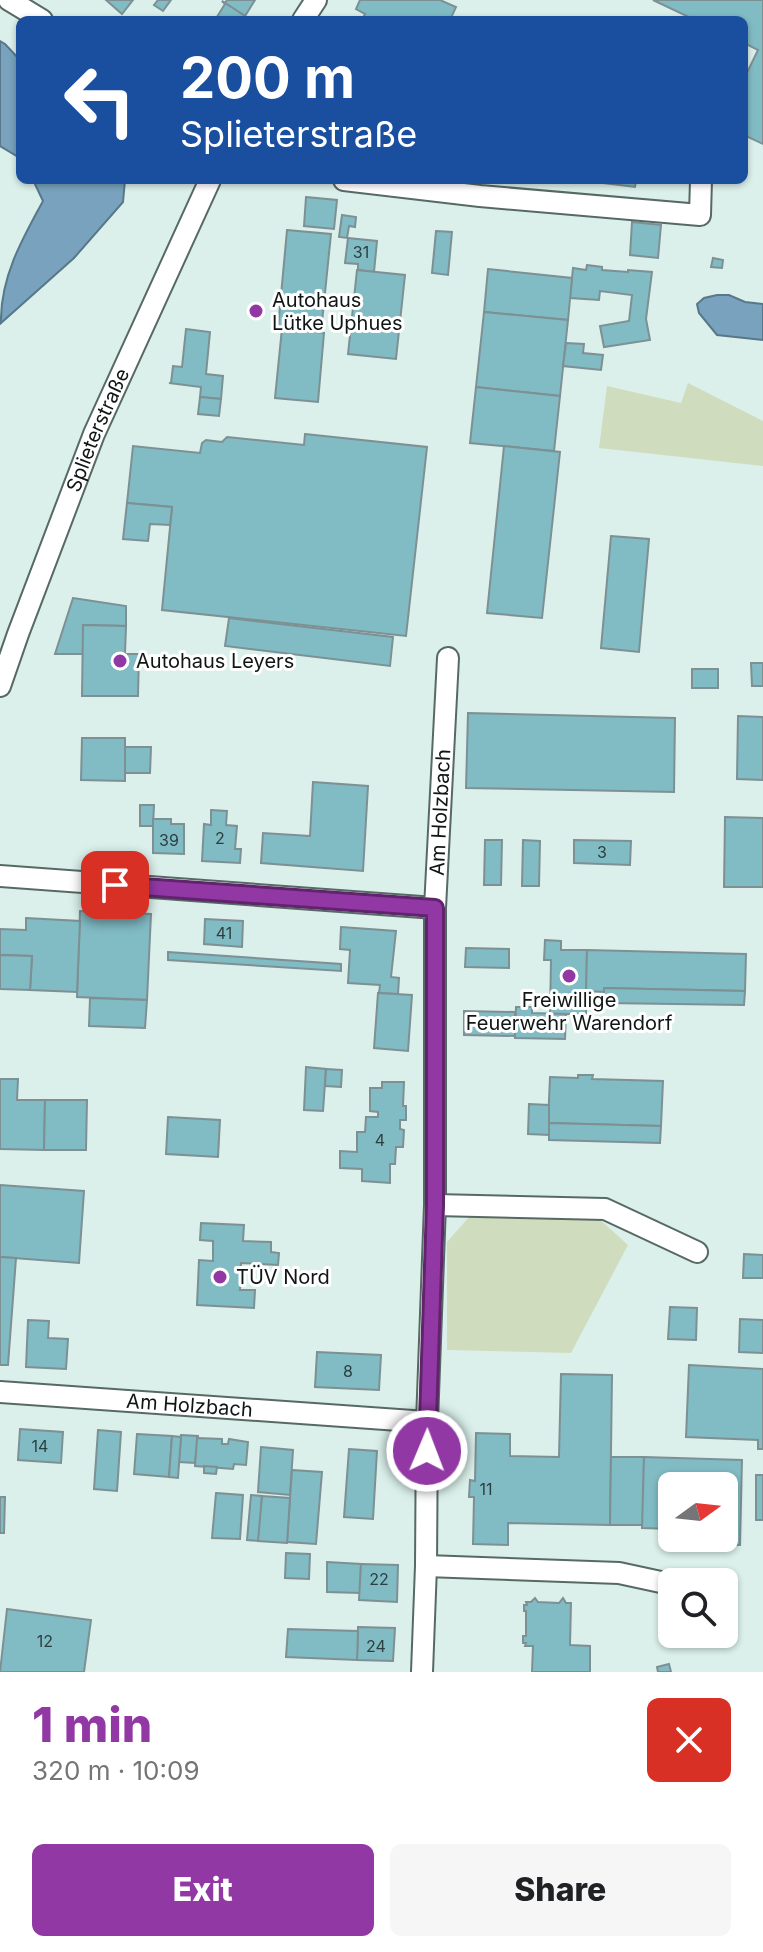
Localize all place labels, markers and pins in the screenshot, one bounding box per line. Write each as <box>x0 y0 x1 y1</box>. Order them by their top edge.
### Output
place label: Autohaus Lütke Uphues <box>272 288 403 335</box>
marker: Autohaus Lütke Uphues <box>247 302 265 320</box>
place label: Autohaus Leyers <box>136 649 294 673</box>
marker: Autohaus Leyers <box>111 652 129 670</box>
pin <box>81 851 149 919</box>
marker: Freiwillige Feuerwehr Warendorf <box>560 967 578 985</box>
place label: Freiwillige Feuerwehr Warendorf <box>466 988 673 1035</box>
place label: TÜV Nord <box>236 1265 330 1289</box>
marker: TÜV Nord <box>211 1268 229 1286</box>

